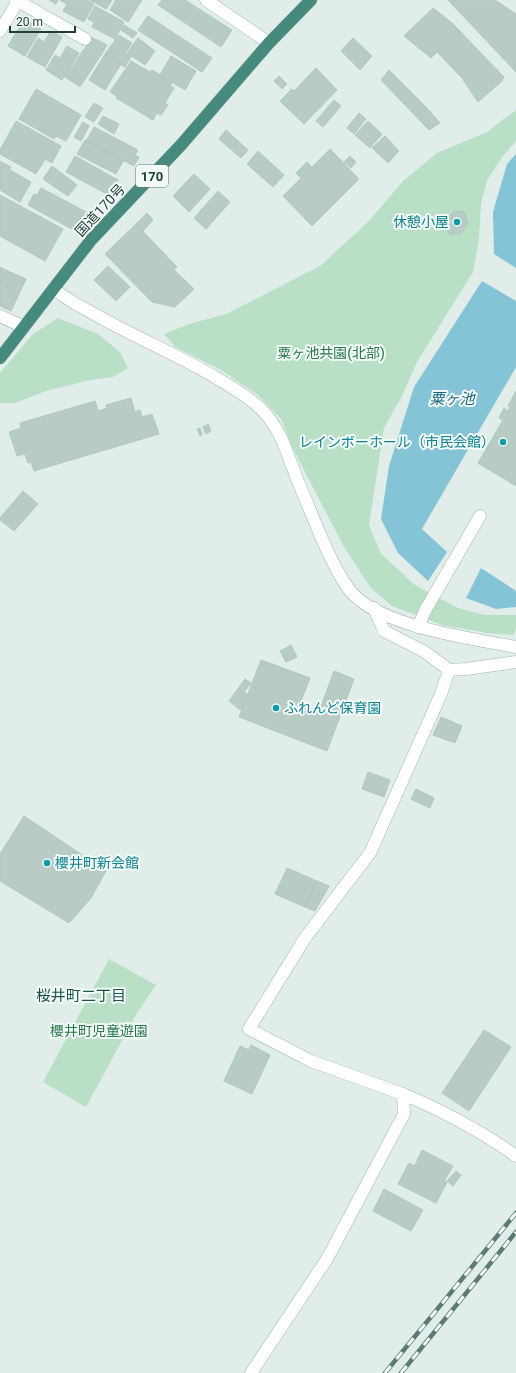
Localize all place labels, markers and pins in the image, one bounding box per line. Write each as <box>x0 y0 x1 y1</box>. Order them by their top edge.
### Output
place label: 休憩小屋 <box>393 214 449 230</box>
marker: 休憩小屋 <box>452 217 462 227</box>
place label: レインボーホール（市民会館） <box>299 434 495 450</box>
marker: レインボーホール（市民会館） <box>498 437 508 447</box>
place label: ふれんど保育園 <box>284 700 382 716</box>
marker: ふれんど保育園 <box>271 703 281 713</box>
place label: 櫻井町新会館 <box>55 855 139 871</box>
marker: 櫻井町新会館 <box>42 858 52 868</box>

